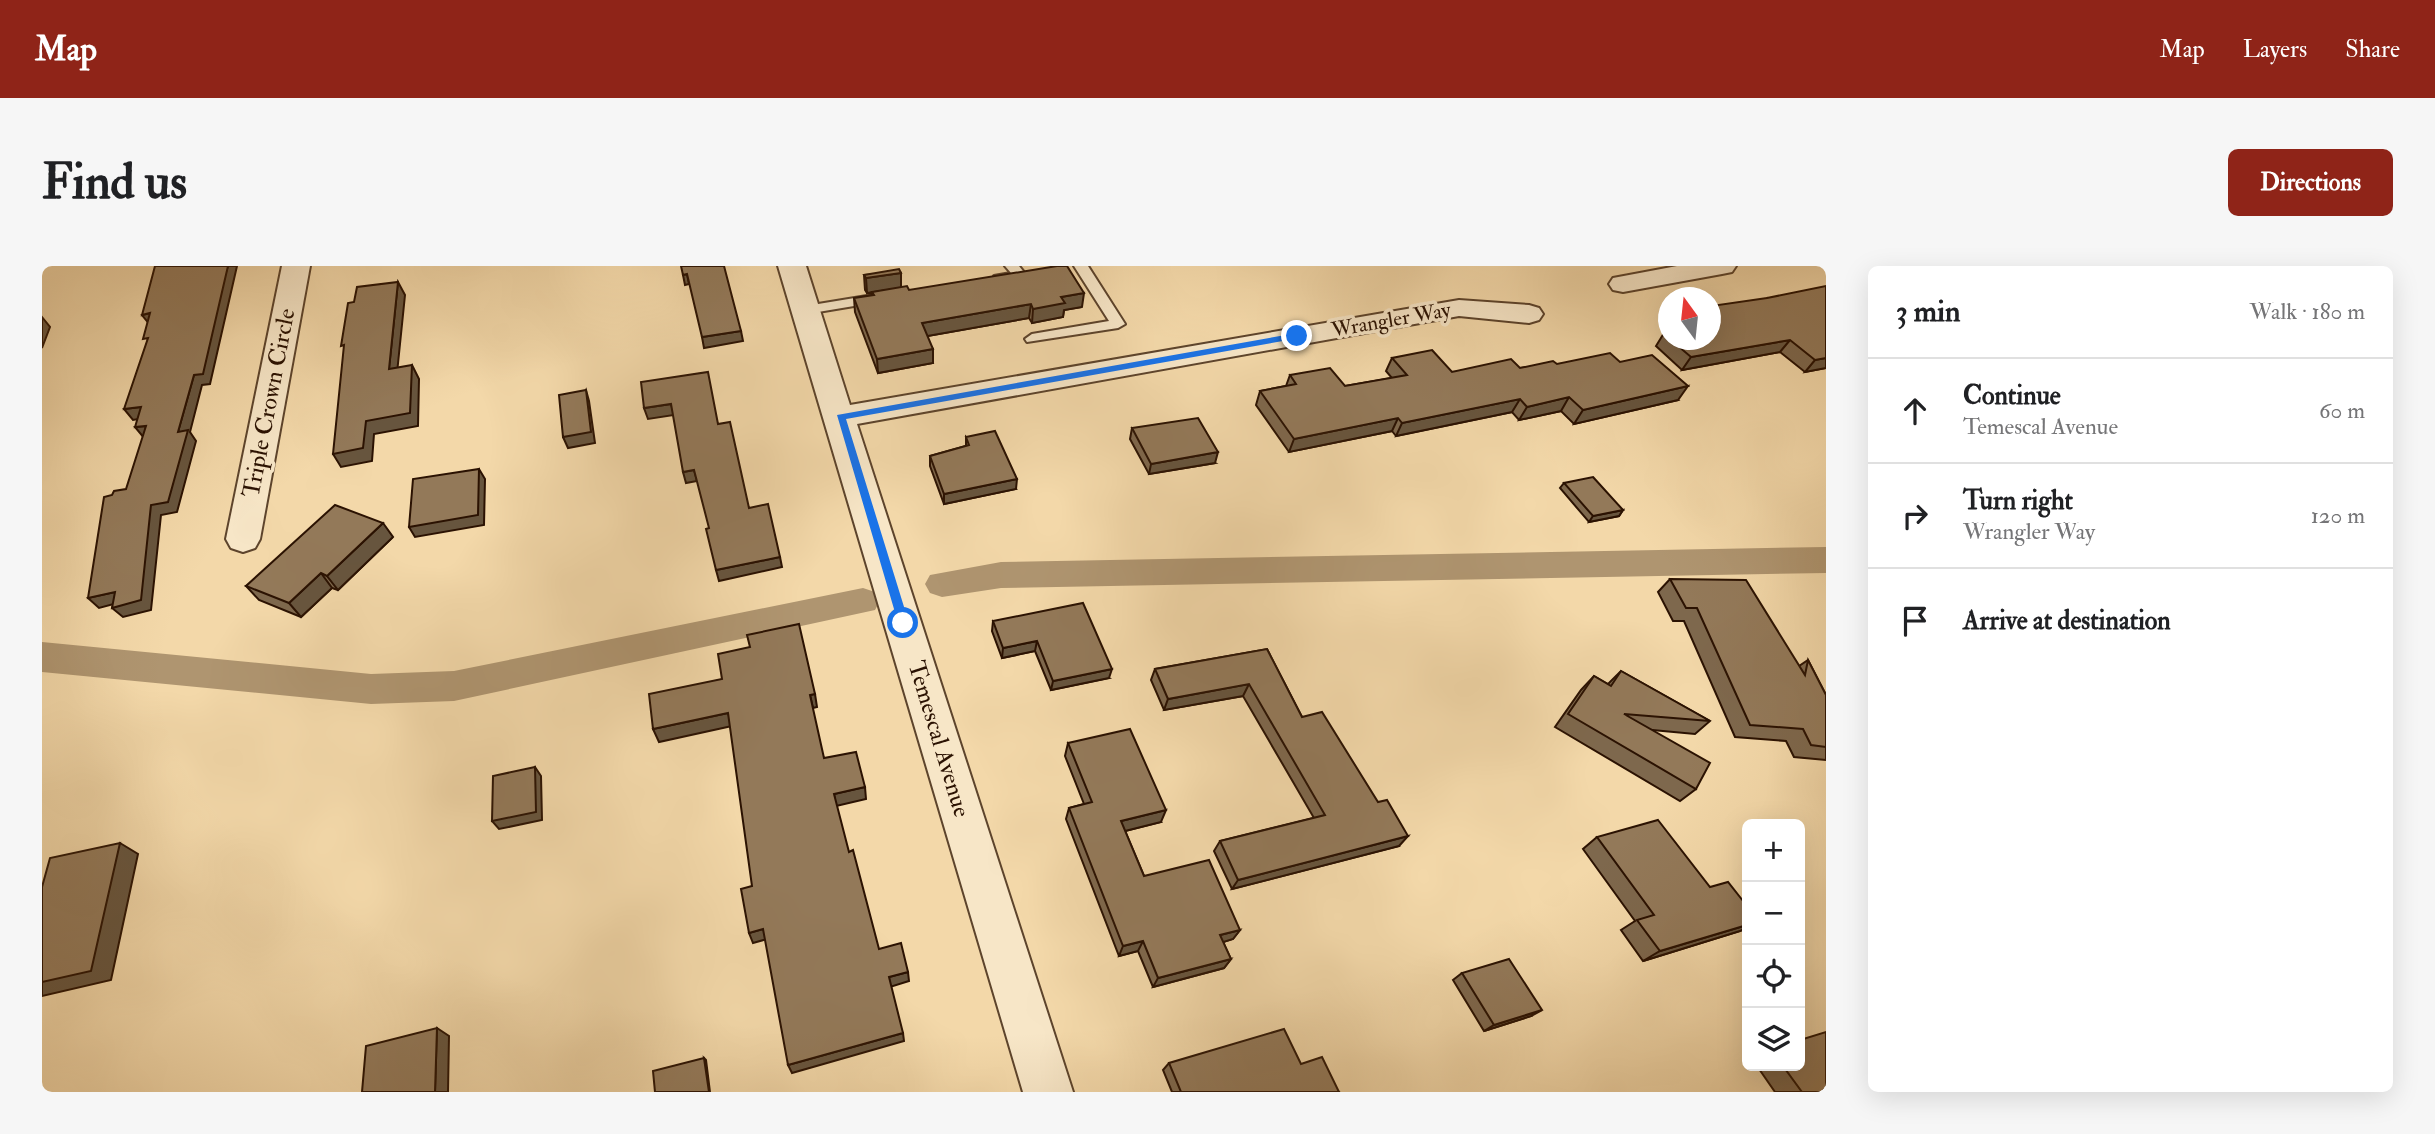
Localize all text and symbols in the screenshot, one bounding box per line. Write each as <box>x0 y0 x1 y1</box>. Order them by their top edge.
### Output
text: Map <box>35 29 97 70</box>
text: Map <box>2160 34 2205 65</box>
text: Layers <box>2243 34 2307 65</box>
text: Share <box>2345 34 2400 65</box>
button: Directions <box>2228 149 2393 216</box>
text: Find us <box>42 152 187 213</box>
north arrow <box>1658 287 1721 350</box>
text: 3 min <box>1896 293 1961 330</box>
street label: Wrangler Way <box>1328 296 1454 344</box>
text: Walk · 180 m <box>2250 297 2365 326</box>
street label: Triple Crown Circle <box>235 306 303 500</box>
route end <box>1281 320 1312 351</box>
text: Continue <box>1963 380 2061 412</box>
icon: ahead <box>1896 392 1934 430</box>
text: 60 m <box>2319 396 2365 425</box>
text: Temescal Avenue <box>1963 412 2118 441</box>
text: Turn right <box>1963 485 2073 517</box>
icon: right <box>1896 497 1934 535</box>
text: 120 m <box>2311 501 2365 530</box>
text: Wrangler Way <box>1963 517 2095 546</box>
icon: arrive <box>1896 602 1934 640</box>
text: Arrive at destination <box>1963 605 2171 637</box>
route start <box>887 607 918 638</box>
street label: Temescal Avenue <box>901 657 977 821</box>
map controls <box>1742 819 1805 1071</box>
button: + <box>1742 819 1805 882</box>
button: − <box>1742 882 1805 945</box>
button: locate <box>1742 945 1805 1008</box>
button: layers <box>1742 1008 1805 1071</box>

